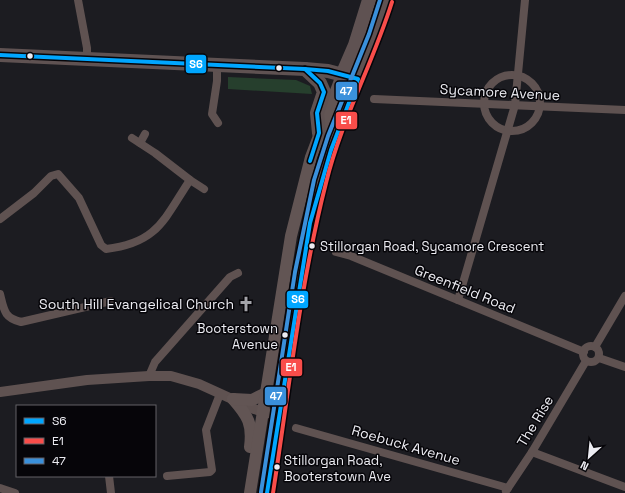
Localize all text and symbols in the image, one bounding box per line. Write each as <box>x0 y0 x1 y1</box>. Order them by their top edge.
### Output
unlabelled marker <box>25 51 35 61</box>
line badge: S6 <box>185 54 207 74</box>
text: S6 <box>189 57 203 71</box>
unlabelled marker <box>274 63 284 73</box>
street label: Sycamore Avenue <box>439 80 561 104</box>
line badge: 47 <box>335 81 358 101</box>
text: 47 <box>340 84 352 98</box>
line badge: E1 <box>335 111 358 130</box>
text: E1 <box>340 113 352 127</box>
place label: Stillorgan Road, Sycamore Crescent <box>320 238 544 255</box>
marker: Stillorgan Road, Sycamore Crescent <box>307 241 317 251</box>
street label: Greenfield Road <box>412 261 518 317</box>
line badge: S6 <box>286 290 309 309</box>
text: S6 <box>291 292 305 306</box>
place label: South Hill Evangelical Church <box>39 295 234 313</box>
church icon: South Hill Evangelical Church <box>237 295 255 313</box>
place label: Booterstown Avenue <box>197 320 278 353</box>
marker: Booterstown Avenue <box>280 330 290 340</box>
line badge: E1 <box>280 358 303 377</box>
text: E1 <box>285 360 297 374</box>
line badge: 47 <box>264 386 287 406</box>
text: 47 <box>270 389 282 403</box>
street label: The Rise <box>513 392 557 450</box>
legend <box>16 405 156 477</box>
text: S6 <box>52 413 67 429</box>
street label: Roebuck Avenue <box>350 421 462 469</box>
text: E1 <box>52 433 64 449</box>
north arrow <box>569 437 609 477</box>
place label: Stillorgan Road, Booterstown Ave <box>284 452 391 485</box>
text: 47 <box>52 453 66 469</box>
text: N <box>578 458 591 474</box>
marker: Stillorgan Road, Booterstown Ave <box>272 462 282 472</box>

